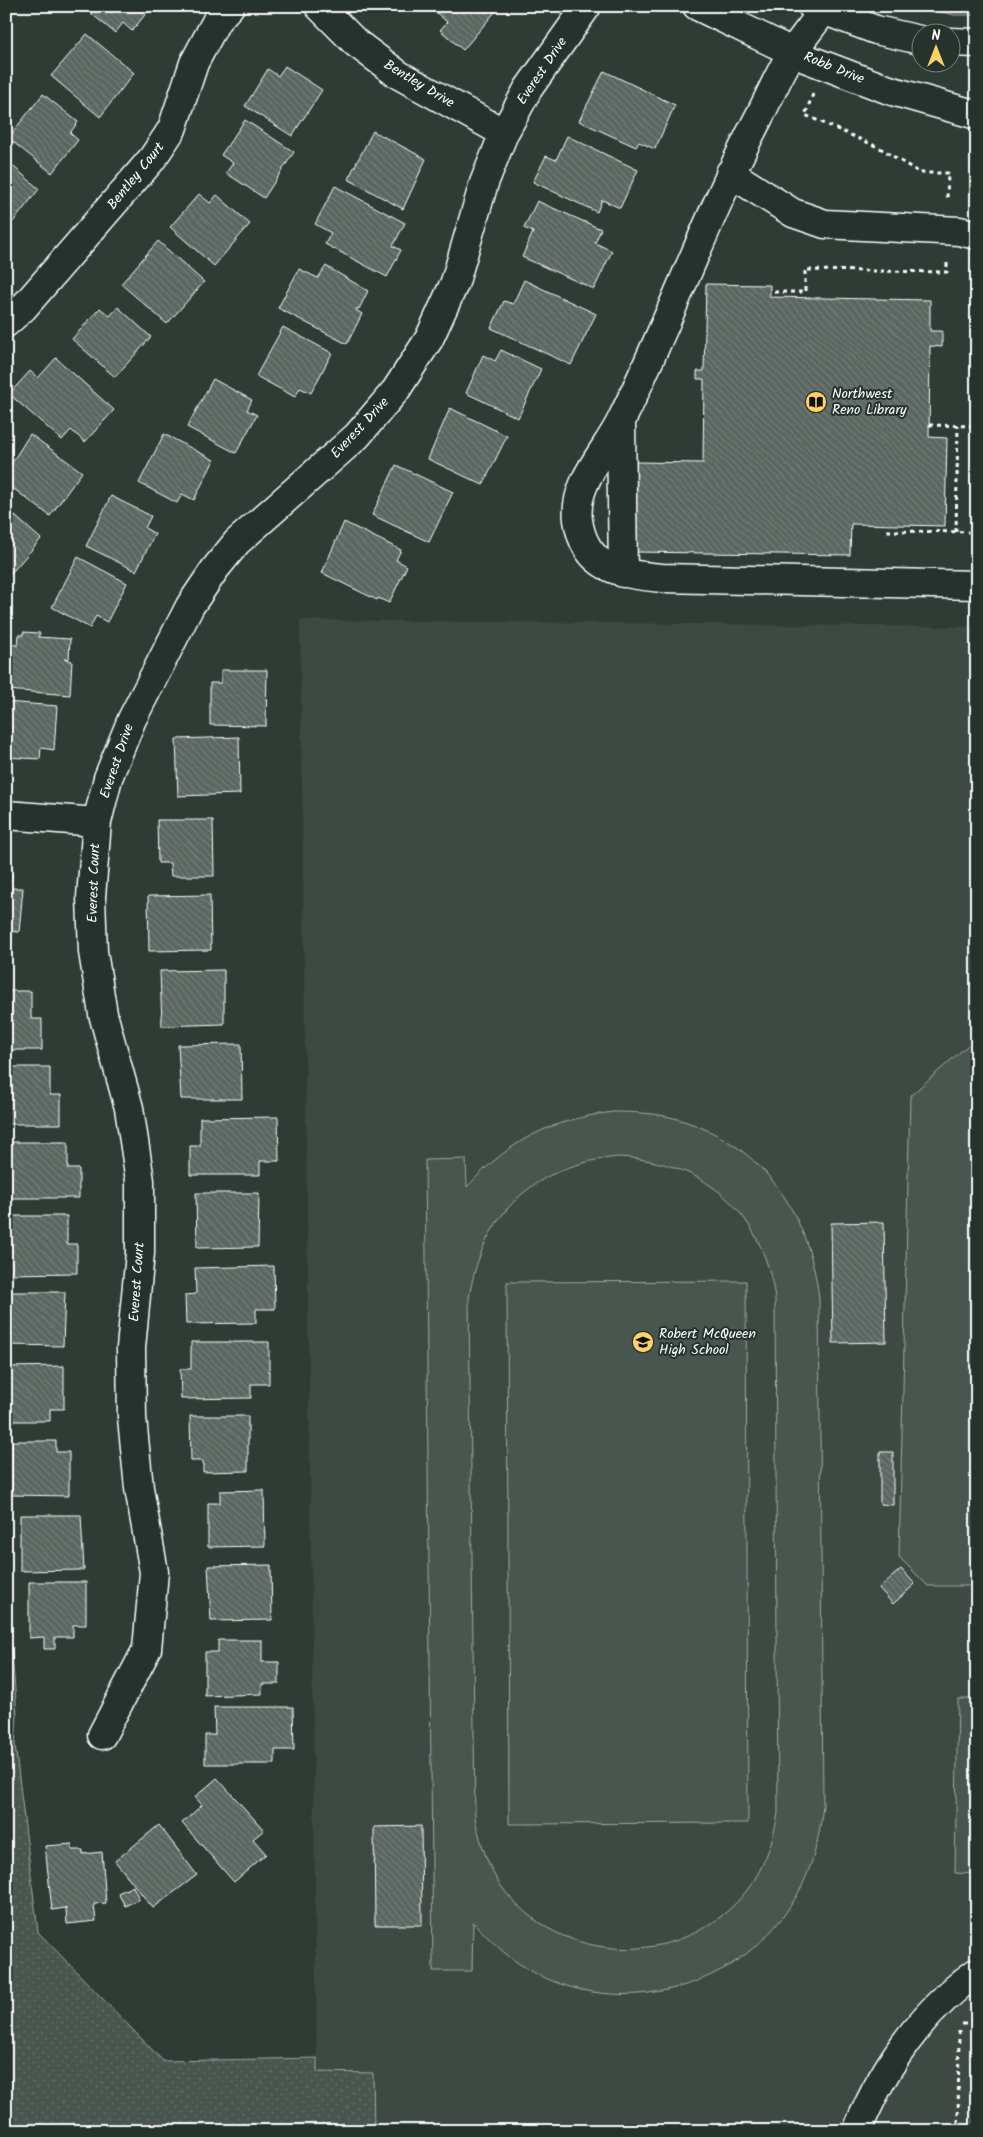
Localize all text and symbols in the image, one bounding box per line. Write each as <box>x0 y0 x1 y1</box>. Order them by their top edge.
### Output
north arrow <box>910 22 960 72</box>
text: N <box>932 25 941 47</box>
street label: Everest Drive <box>511 32 573 109</box>
street label: Robb Drive <box>800 46 868 90</box>
street label: Bentley Drive <box>379 54 459 114</box>
street label: Bentley Court <box>102 137 171 215</box>
place label: Northwest Reno Library <box>832 383 907 421</box>
library icon: Northwest Reno Library <box>804 390 828 414</box>
street label: Everest Drive <box>326 392 395 464</box>
street label: Everest Drive <box>94 720 140 801</box>
street label: Everest Court <box>82 842 106 923</box>
street label: Everest Court <box>123 1241 151 1323</box>
place label: Robert McQueen High School <box>659 1323 756 1361</box>
school or university icon: Robert McQueen High School <box>631 1330 655 1354</box>

